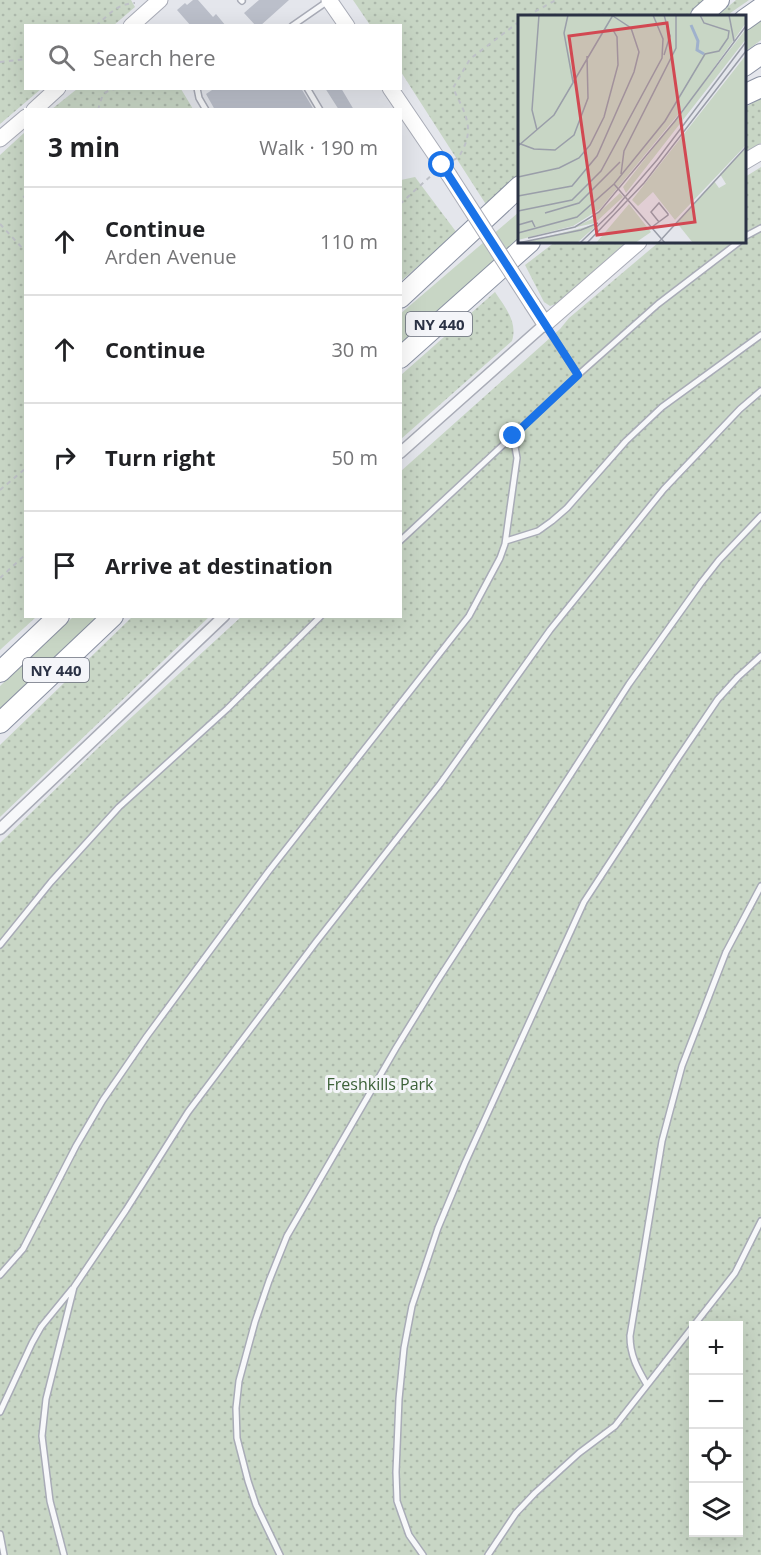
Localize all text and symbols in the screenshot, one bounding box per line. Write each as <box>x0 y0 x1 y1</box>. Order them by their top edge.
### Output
inset map <box>518 15 746 243</box>
search box <box>24 24 402 90</box>
icon: search <box>45 41 78 74</box>
text: Search here <box>93 42 216 72</box>
text: 3 min <box>48 129 120 165</box>
text: Walk · 190 m <box>259 134 378 161</box>
route start <box>428 151 454 177</box>
text: Continue <box>105 213 205 243</box>
icon: ahead <box>48 225 81 258</box>
text: 110 m <box>320 228 378 255</box>
text: Arden Avenue <box>105 243 236 270</box>
road number: NY 440 <box>406 312 472 336</box>
icon: ahead <box>48 333 81 366</box>
text: Continue <box>105 334 205 364</box>
text: 30 m <box>331 336 378 363</box>
route end <box>499 422 525 448</box>
icon: right <box>48 441 81 474</box>
text: Turn right <box>105 442 216 472</box>
text: 50 m <box>331 444 378 471</box>
icon: arrive <box>48 549 81 582</box>
text: Arrive at destination <box>105 550 333 580</box>
road number: NY 440 <box>23 658 89 682</box>
park label: Freshkills Park <box>327 1073 434 1095</box>
map controls <box>689 1321 743 1537</box>
button: + <box>689 1321 743 1375</box>
button: − <box>689 1375 743 1429</box>
button: locate <box>689 1429 743 1483</box>
button: layers <box>689 1483 743 1537</box>

